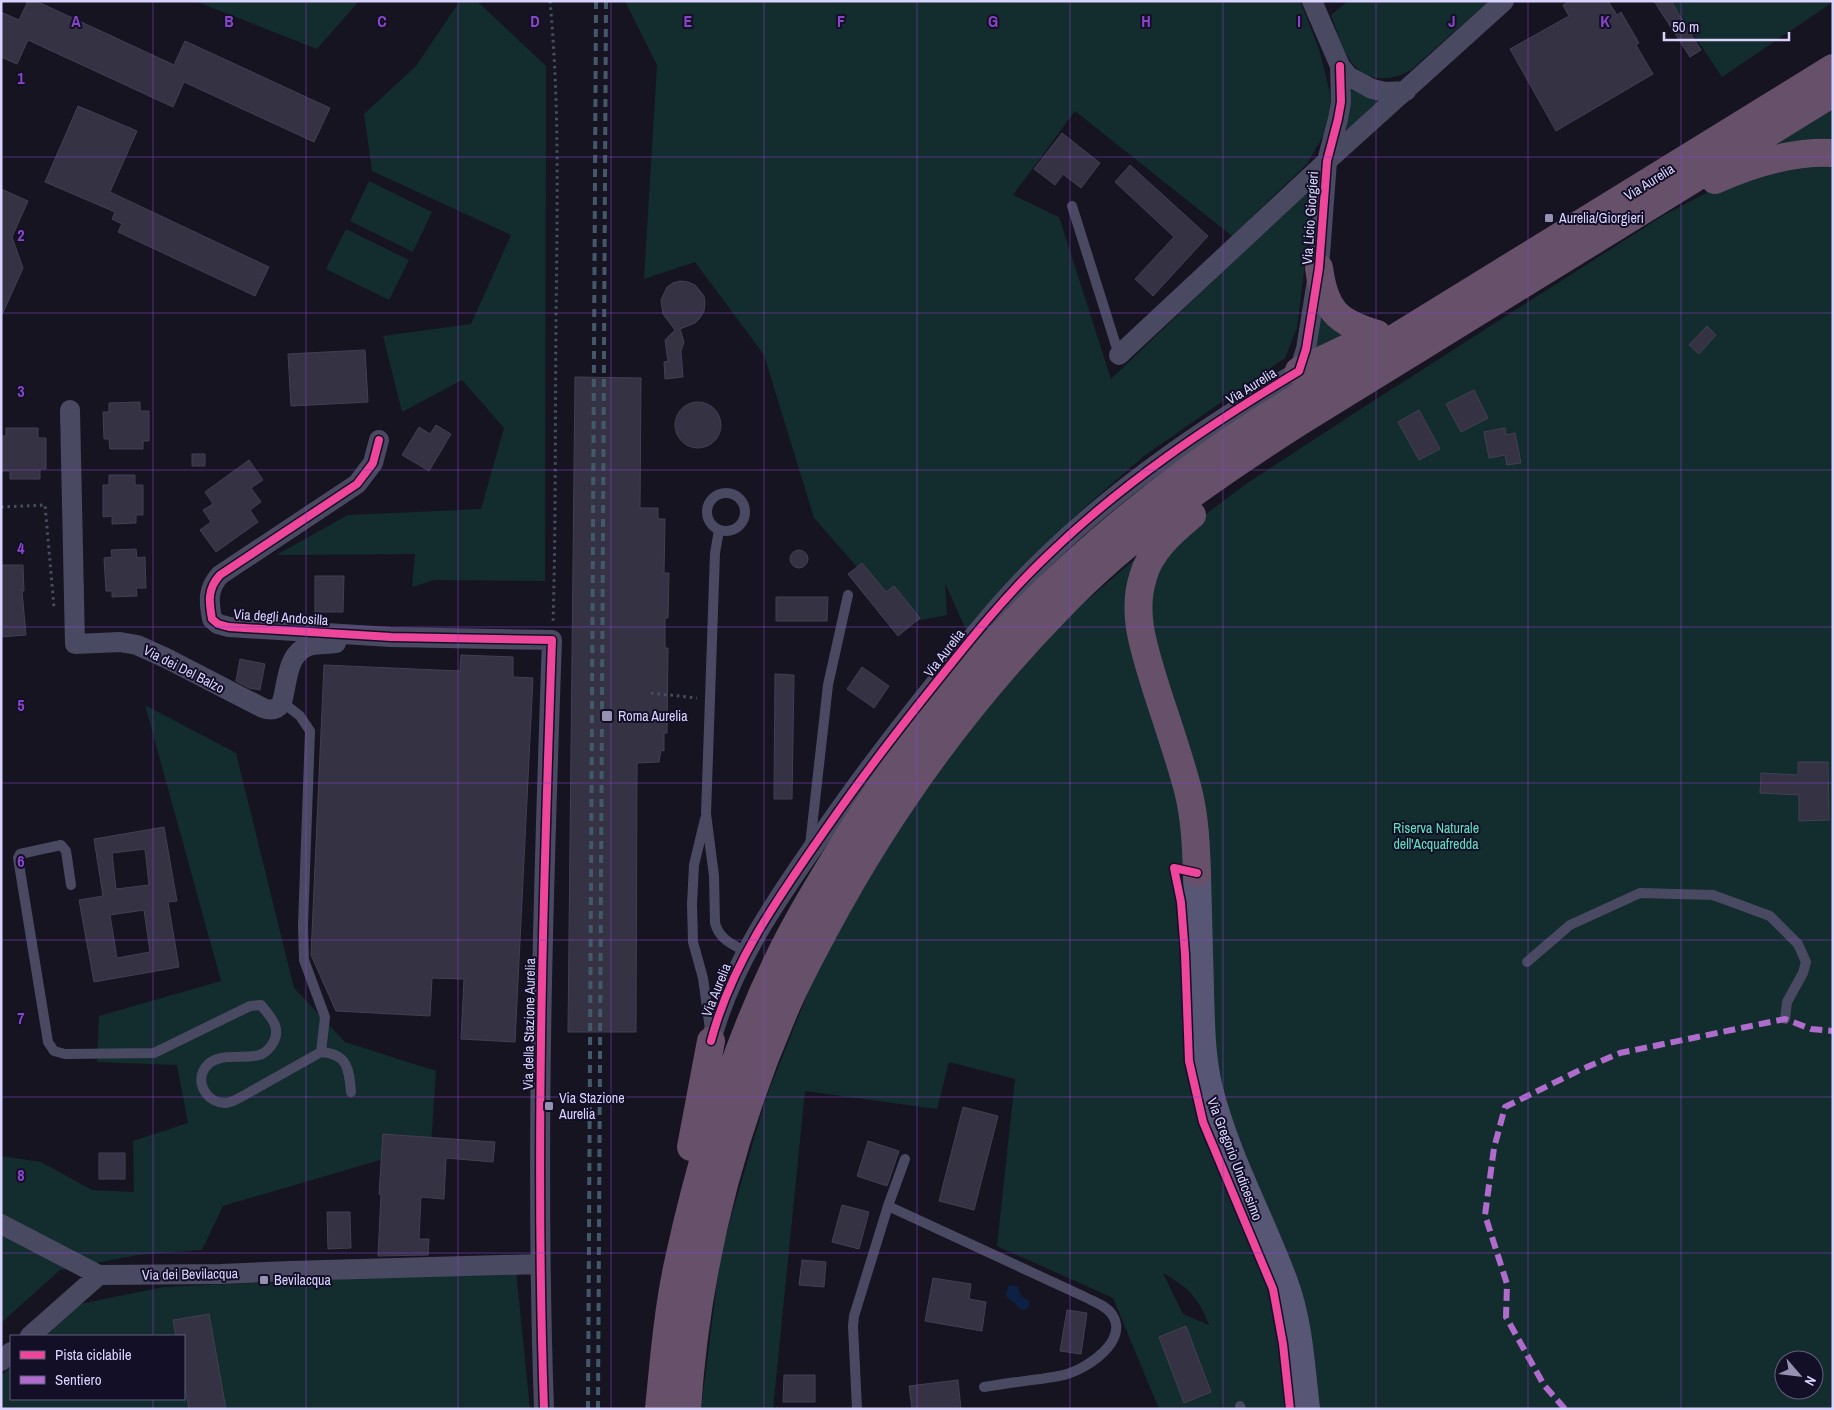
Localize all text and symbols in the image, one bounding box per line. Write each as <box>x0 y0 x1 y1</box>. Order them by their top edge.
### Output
text: A <box>71 10 81 32</box>
text: B <box>224 10 234 32</box>
text: C <box>377 10 387 32</box>
text: D <box>530 10 540 32</box>
text: E <box>684 10 693 32</box>
text: F <box>837 10 845 32</box>
text: G <box>988 10 998 32</box>
text: H <box>1141 10 1151 32</box>
text: I <box>1297 10 1301 32</box>
text: J <box>1448 10 1456 32</box>
text: K <box>1600 10 1610 32</box>
scale bar <box>1664 10 1789 42</box>
text: 50 m <box>1672 16 1699 37</box>
text: 1 <box>17 67 25 89</box>
street label: Via Aurelia <box>1620 159 1678 204</box>
street label: Via Licio Giorgieri <box>1298 171 1322 265</box>
place label: Aurelia/Giorgieri <box>1558 209 1644 227</box>
marker: Aurelia/Giorgieri <box>1543 212 1555 224</box>
text: 2 <box>17 224 25 246</box>
street label: Via Aurelia <box>1222 363 1280 408</box>
text: 3 <box>17 380 25 402</box>
text: 4 <box>17 537 25 559</box>
street label: Via degli Andosilla <box>233 605 330 629</box>
street label: Via Aurelia <box>920 625 969 681</box>
street label: Via dei Del Balzo <box>140 641 228 697</box>
text: 5 <box>17 694 25 716</box>
place label: Roma Aurelia <box>618 707 688 725</box>
marker: Roma Aurelia <box>600 709 614 723</box>
park label: Riserva Naturale dell'Acquafredda <box>1393 819 1479 853</box>
text: 6 <box>17 850 25 872</box>
street label: Via della Stazione Aurelia <box>519 957 539 1090</box>
street label: Via Aurelia <box>697 960 735 1019</box>
text: 7 <box>17 1007 25 1029</box>
place label: Via Stazione Aurelia <box>558 1089 625 1123</box>
street label: Via Gregorio Undicesimo <box>1203 1095 1267 1223</box>
marker: Via Stazione Aurelia <box>543 1100 555 1112</box>
text: 8 <box>17 1164 25 1186</box>
street label: Via dei Bevilacqua <box>142 1264 239 1284</box>
place label: Bevilacqua <box>274 1271 331 1289</box>
marker: Bevilacqua <box>258 1274 270 1286</box>
legend <box>10 1335 185 1400</box>
text: Pista ciclabile <box>55 1344 132 1365</box>
north arrow <box>1774 1350 1824 1400</box>
text: Sentiero <box>55 1369 102 1390</box>
text: N <box>1801 1373 1820 1389</box>

